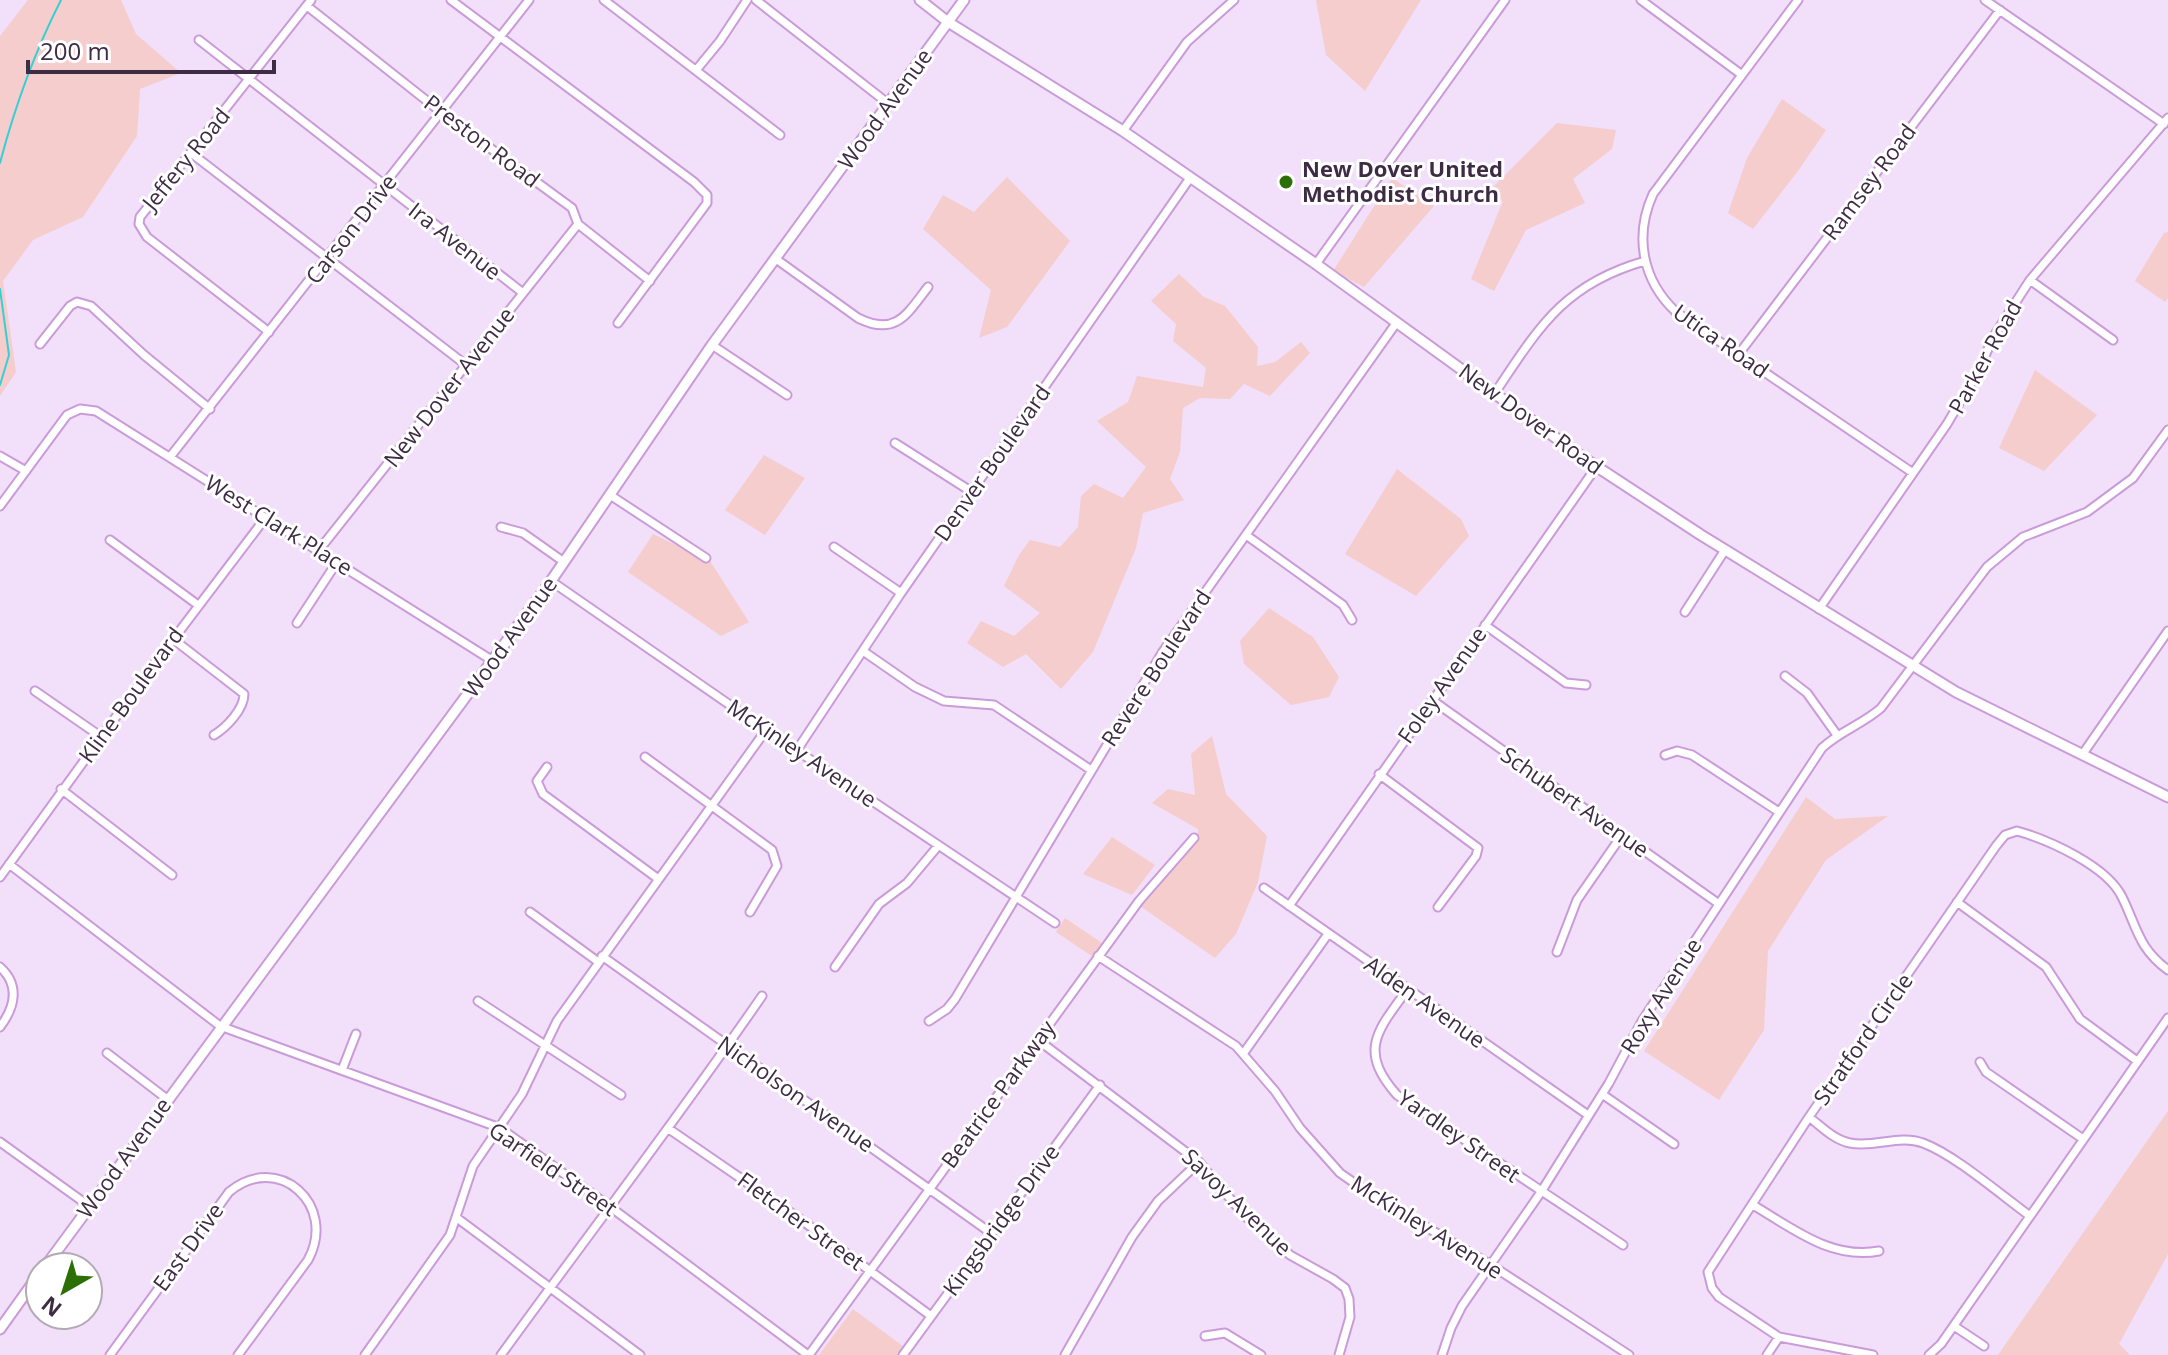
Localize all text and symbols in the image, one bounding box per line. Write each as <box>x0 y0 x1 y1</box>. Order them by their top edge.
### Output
scale bar <box>28 24 274 74</box>
text: 200 m <box>40 34 110 67</box>
street label: Wood Avenue <box>830 42 938 175</box>
street label: Preston Road <box>419 87 547 194</box>
street label: Jeffery Road <box>133 101 236 217</box>
street label: Ramsey Road <box>1815 117 1922 246</box>
place label: New Dover United Methodist Church <box>1302 153 1503 208</box>
street label: Carson Drive <box>298 167 403 290</box>
marker: New Dover United Methodist Church <box>1277 173 1295 191</box>
street label: Ira Avenue <box>403 195 508 286</box>
street label: Parker Road <box>1941 294 2028 419</box>
street label: Utica Road <box>1668 296 1775 384</box>
street label: New Dover Avenue <box>376 300 520 473</box>
street label: New Dover Road <box>1453 356 1610 481</box>
street label: Denver Boulevard <box>926 378 1056 547</box>
street label: West Clark Place <box>200 467 359 582</box>
street label: Wood Avenue <box>455 570 563 703</box>
street label: Revere Boulevard <box>1093 583 1217 751</box>
street label: Foley Avenue <box>1390 620 1492 749</box>
street label: Kline Boulevard <box>71 621 190 768</box>
street label: McKinley Avenue <box>722 691 883 813</box>
street label: Schubert Avenue <box>1495 739 1656 864</box>
street label: Roxy Avenue <box>1613 932 1708 1059</box>
street label: Alden Avenue <box>1359 948 1492 1054</box>
street label: Stratford Circle <box>1806 966 1919 1110</box>
street label: Beatrice Parkway <box>933 1013 1062 1173</box>
street label: Nicholson Avenue <box>712 1028 881 1158</box>
street label: Yardley Street <box>1392 1082 1527 1189</box>
street label: Wood Avenue <box>69 1091 177 1224</box>
street label: Garfield Street <box>484 1114 624 1222</box>
street label: Kingsbridge Drive <box>935 1138 1065 1301</box>
street label: Savoy Avenue <box>1176 1141 1299 1261</box>
street label: Fletcher Street <box>732 1164 871 1276</box>
street label: McKinley Avenue <box>1346 1167 1509 1285</box>
street label: East Drive <box>145 1196 229 1297</box>
north arrow <box>24 1251 104 1331</box>
text: N <box>34 1290 67 1325</box>

